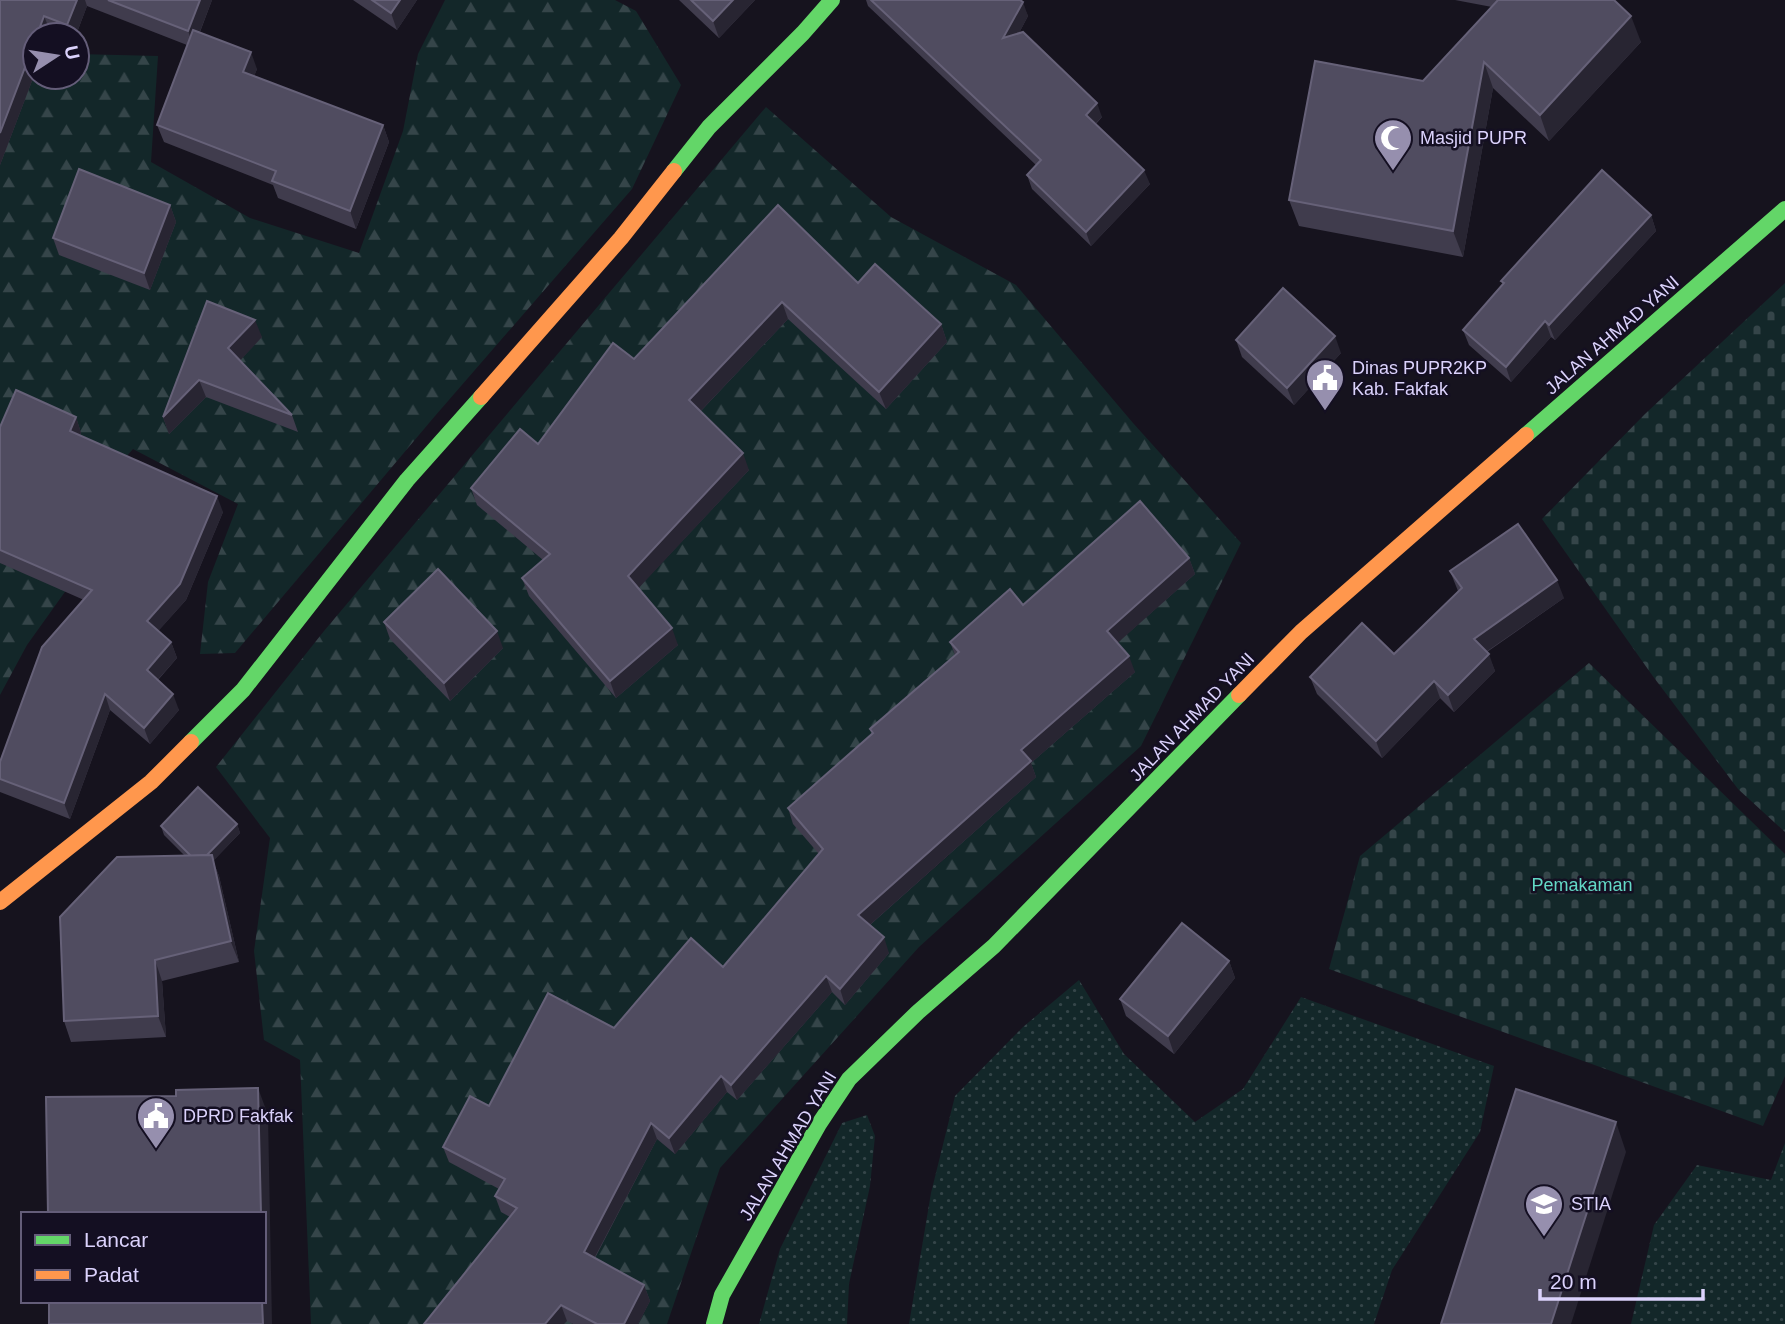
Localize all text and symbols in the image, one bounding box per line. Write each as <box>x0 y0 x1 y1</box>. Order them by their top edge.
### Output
north arrow <box>21 21 91 91</box>
text: U <box>60 44 84 61</box>
mosque icon: Masjid PUPR <box>1372 117 1414 172</box>
place label: Masjid PUPR <box>1420 128 1527 148</box>
street label: JALAN AHMAD YANI <box>1541 272 1683 398</box>
public building icon: Dinas PUPR2KP Kab. Fakfak <box>1304 357 1346 412</box>
place label: Dinas PUPR2KP Kab. Fakfak <box>1352 358 1487 399</box>
street label: JALAN AHMAD YANI <box>1126 649 1258 785</box>
park label: Pemakaman <box>1531 875 1633 895</box>
street label: JALAN AHMAD YANI <box>736 1068 840 1224</box>
public building icon: DPRD Fakfak <box>135 1095 177 1150</box>
place label: DPRD Fakfak <box>183 1106 294 1126</box>
school or university icon: STIA <box>1523 1183 1565 1238</box>
place label: STIA <box>1571 1194 1611 1214</box>
legend <box>21 1212 266 1303</box>
text: Lancar <box>84 1228 148 1251</box>
scale bar <box>1540 1258 1703 1302</box>
text: Padat <box>84 1263 139 1286</box>
text: 20 m <box>1550 1270 1597 1293</box>

